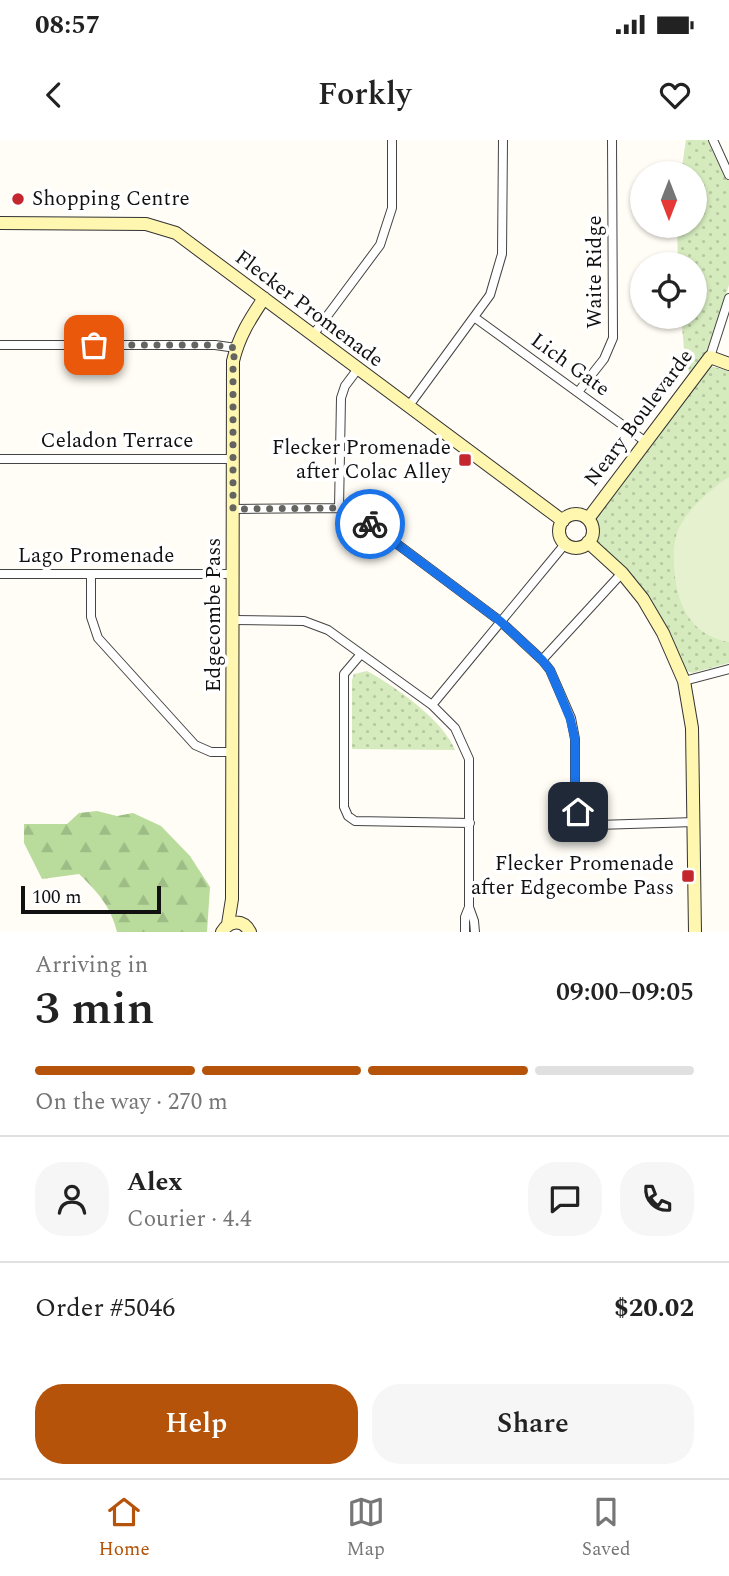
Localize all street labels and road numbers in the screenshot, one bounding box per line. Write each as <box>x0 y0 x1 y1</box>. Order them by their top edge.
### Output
street label: Waite Ridge <box>579 215 611 329</box>
street label: Flecker Promenade <box>228 242 390 376</box>
street label: Lich Gate <box>524 325 616 405</box>
street label: Neary Boulevarde <box>577 342 701 494</box>
street label: Celadon Terrace <box>40 425 194 457</box>
street label: Edgecombe Pass <box>198 538 230 692</box>
street label: Lago Promenade <box>18 540 174 572</box>

